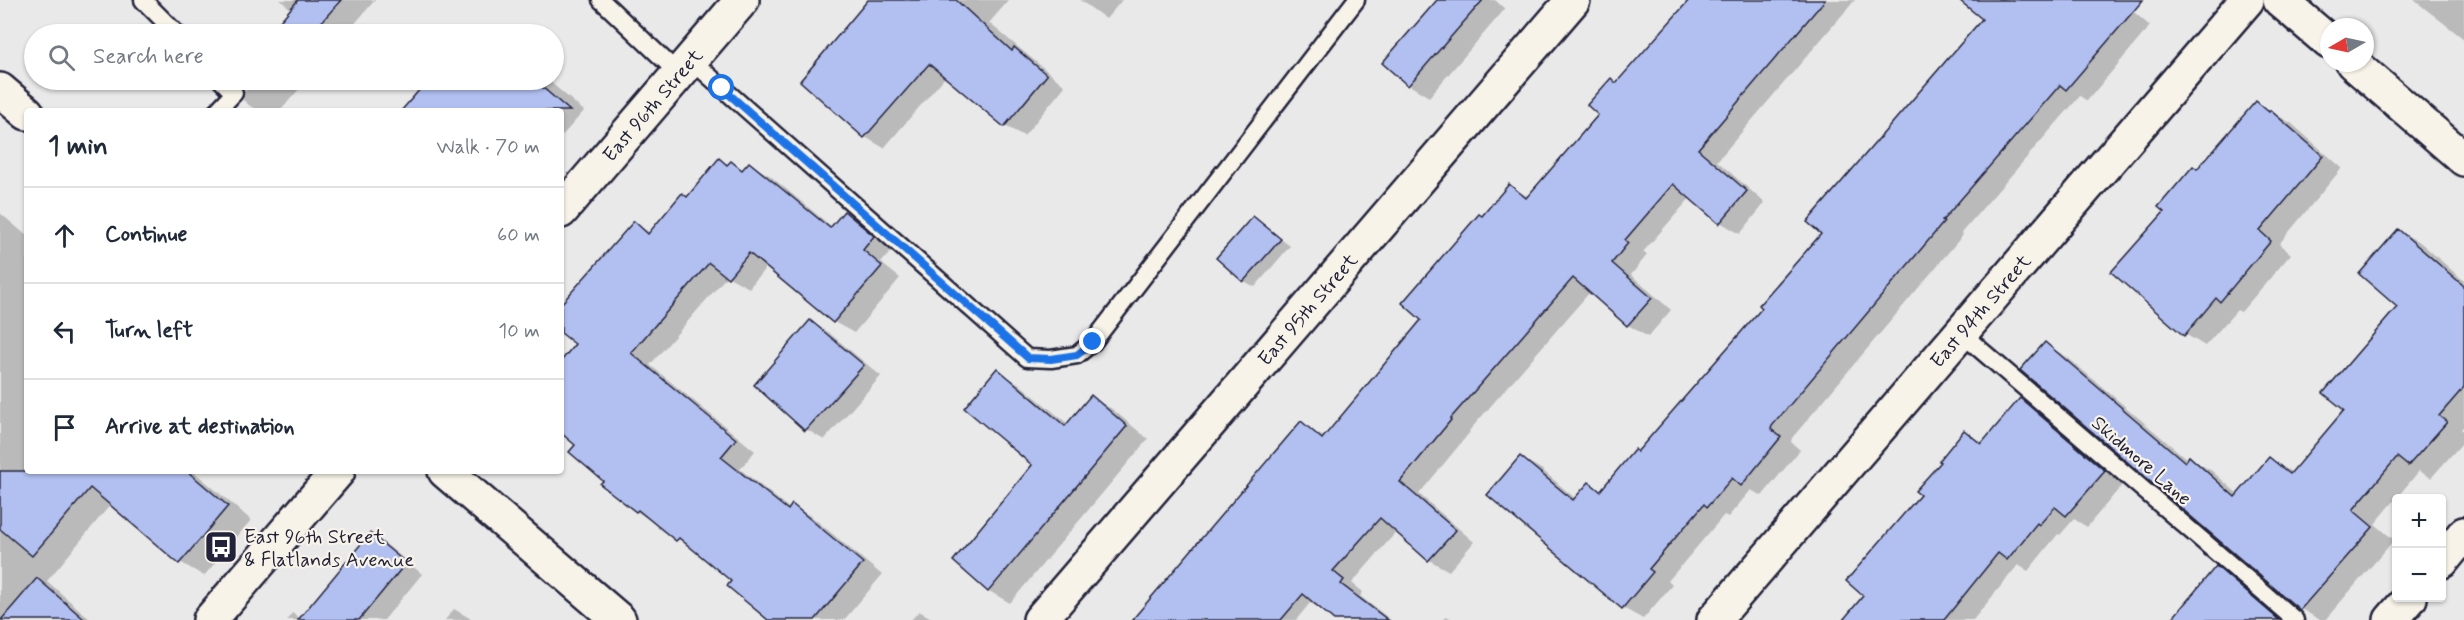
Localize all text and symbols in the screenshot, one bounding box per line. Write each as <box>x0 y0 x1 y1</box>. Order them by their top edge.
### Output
north arrow <box>2320 18 2374 72</box>
search box <box>24 24 564 90</box>
icon: search <box>45 41 78 74</box>
text: Search here <box>93 43 204 71</box>
street label: East 96th Street <box>597 43 710 168</box>
route start <box>708 74 734 100</box>
text: 1 min <box>48 130 108 164</box>
text: Walk · 70 m <box>437 134 540 161</box>
icon: ahead <box>48 219 81 252</box>
text: Continue <box>105 221 187 249</box>
text: 60 m <box>497 222 540 249</box>
street label: East 95th Street <box>1252 248 1365 372</box>
street label: East 94th Street <box>1925 249 2038 374</box>
icon: left <box>48 315 81 348</box>
text: Turn left <box>105 317 193 345</box>
text: 10 m <box>498 318 540 345</box>
route end <box>1079 328 1105 354</box>
street label: Skidmore Lane <box>2085 410 2197 512</box>
icon: arrive <box>48 411 81 444</box>
text: Arrive at destination <box>105 413 295 441</box>
map controls <box>2392 494 2446 602</box>
button: + <box>2392 494 2446 548</box>
place label: East 96th Street & Flatlands Avenue <box>244 524 414 574</box>
bus stop icon: East 96th Street & Flatlands Avenue <box>203 529 239 565</box>
button: − <box>2392 548 2446 602</box>

